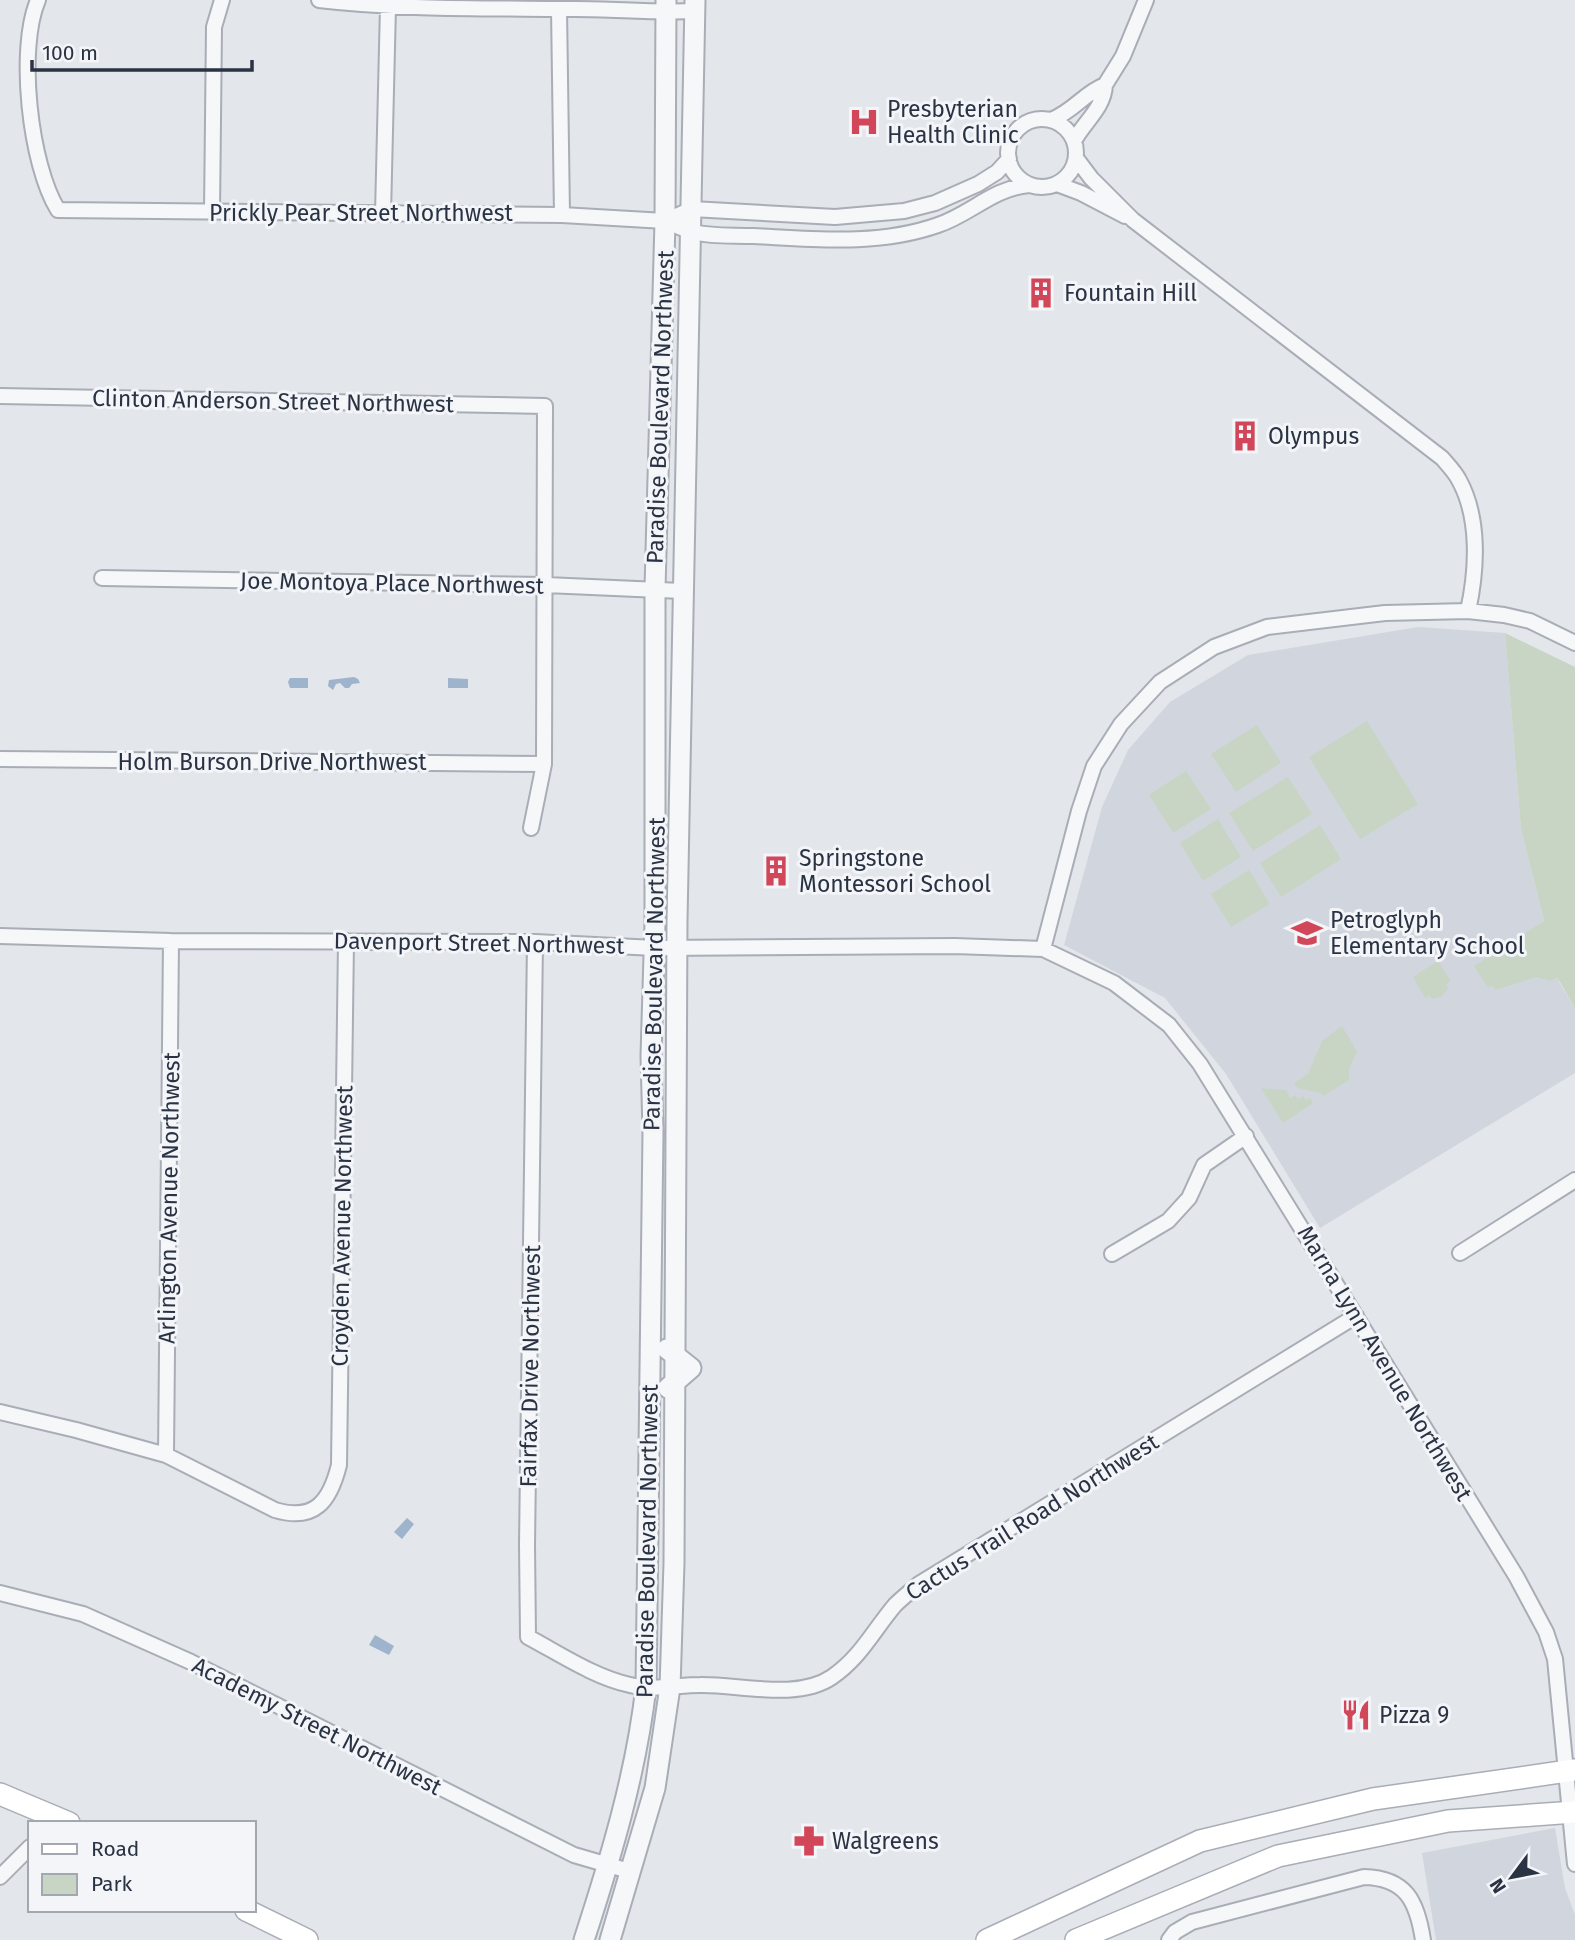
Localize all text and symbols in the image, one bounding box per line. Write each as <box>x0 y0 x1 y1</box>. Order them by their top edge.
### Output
scale bar <box>32 28 252 72</box>
text: 100 m <box>42 40 98 66</box>
place label: Presbyterian Health Clinic <box>887 95 1019 149</box>
hospital icon: Presbyterian Health Clinic <box>847 105 881 139</box>
street label: Prickly Pear Street Northwest <box>209 199 514 227</box>
street label: Paradise Boulevard Northwest <box>641 249 679 564</box>
building icon: Fountain Hill <box>1024 276 1058 310</box>
place label: Fountain Hill <box>1064 279 1197 307</box>
street label: Clinton Anderson Street Northwest <box>92 384 455 418</box>
building icon: Olympus <box>1228 419 1262 453</box>
place label: Olympus <box>1268 422 1359 450</box>
street label: Joe Montoya Place Northwest <box>240 566 545 600</box>
street label: Holm Burson Drive Northwest <box>117 748 427 776</box>
street label: Paradise Boulevard Northwest <box>637 816 671 1131</box>
place label: Springstone Montessori School <box>799 844 991 898</box>
building icon: Springstone Montessori School <box>759 854 793 888</box>
place label: Petroglyph Elementary School <box>1330 906 1525 960</box>
school or university icon: Petroglyph Elementary School <box>1290 916 1324 950</box>
street label: Davenport Street Northwest <box>333 926 625 960</box>
street label: Arlington Avenue Northwest <box>152 1051 186 1344</box>
street label: Croyden Avenue Northwest <box>326 1084 358 1367</box>
street label: Marna Lynn Avenue Northwest <box>1292 1220 1479 1506</box>
street label: Fairfax Drive Northwest <box>514 1244 546 1488</box>
street label: Paradise Boulevard Northwest <box>630 1383 664 1698</box>
street label: Cactus Trail Road Northwest <box>900 1427 1164 1606</box>
street label: Academy Street Northwest <box>188 1651 447 1801</box>
restaurant icon: Pizza 9 <box>1339 1698 1373 1732</box>
place label: Pizza 9 <box>1379 1701 1449 1729</box>
legend <box>28 1821 256 1912</box>
pharmacy icon: Walgreens <box>792 1824 826 1858</box>
place label: Walgreens <box>832 1827 939 1855</box>
text: Road <box>91 1836 139 1862</box>
north arrow <box>1477 1842 1547 1912</box>
text: Park <box>91 1871 133 1897</box>
text: N <box>1485 1874 1511 1897</box>

